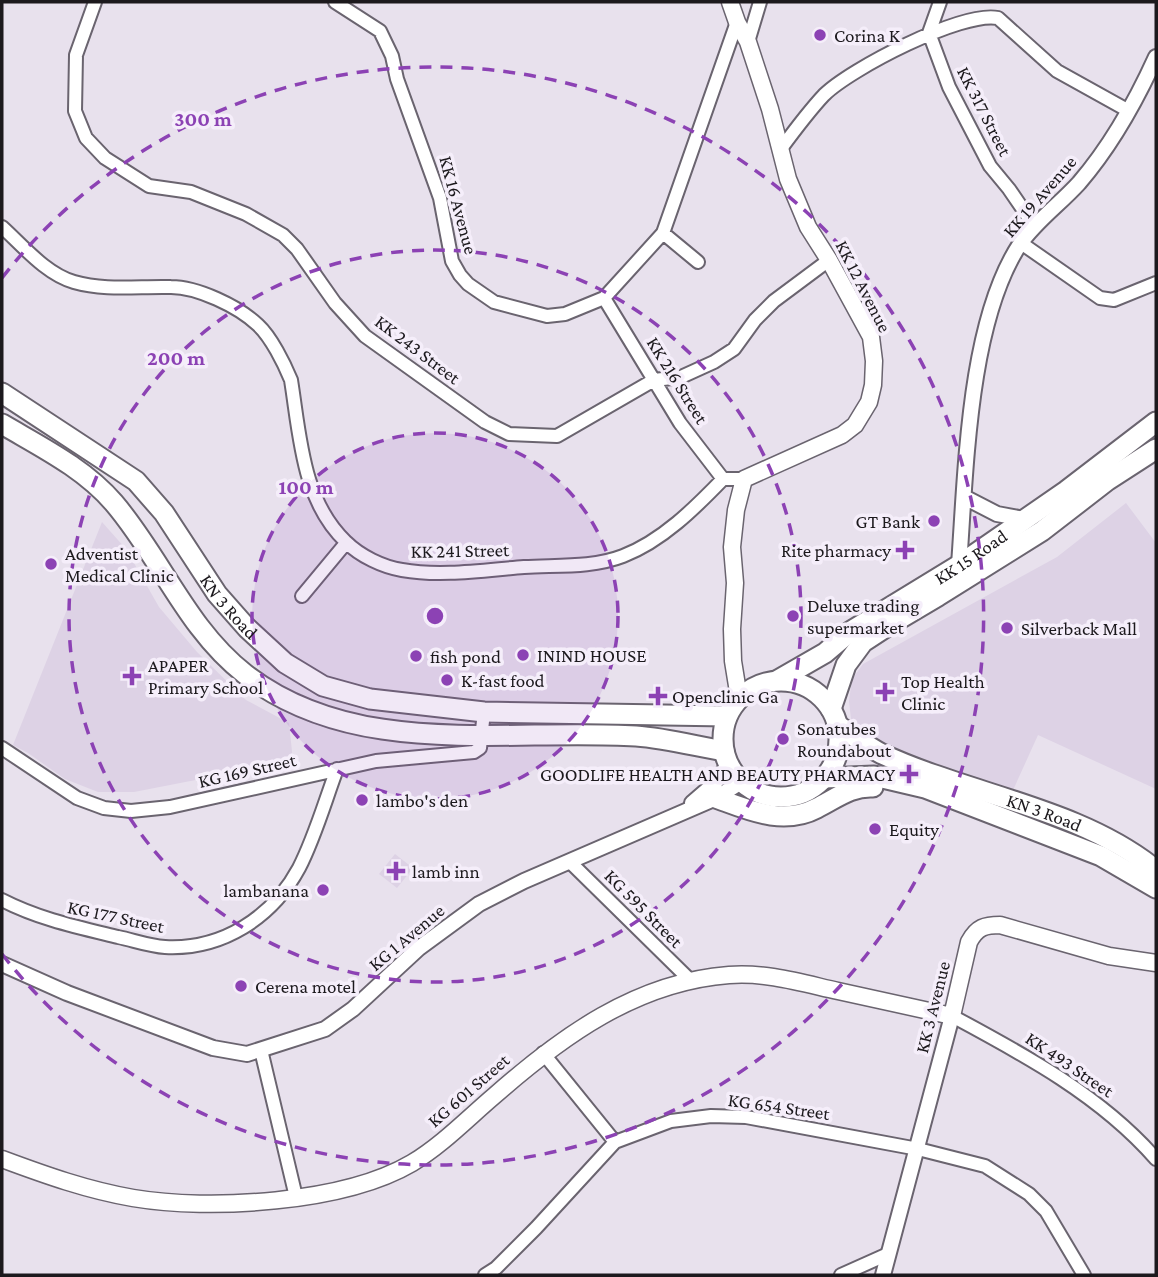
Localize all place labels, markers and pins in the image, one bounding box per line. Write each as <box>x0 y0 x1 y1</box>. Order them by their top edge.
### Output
place label: Corina K <box>834 25 901 46</box>
marker: Corina K <box>812 27 828 43</box>
place label: GT Bank <box>856 511 921 532</box>
marker: GT Bank <box>926 513 942 529</box>
place label: Rite pharmacy <box>781 540 891 561</box>
marker: Rite pharmacy <box>897 542 913 558</box>
place label: Adventist Medical Clinic <box>65 543 174 586</box>
marker: Adventist Medical Clinic <box>43 556 59 572</box>
place label: Deluxe trading supermarket <box>807 595 919 638</box>
centre of rings <box>423 604 447 628</box>
marker: Deluxe trading supermarket <box>785 608 801 624</box>
place label: Silverback Mall <box>1021 618 1137 639</box>
marker: Silverback Mall <box>999 620 1015 636</box>
place label: ININD HOUSE <box>537 645 646 666</box>
place label: fish pond <box>430 646 501 667</box>
marker: ININD HOUSE <box>515 647 531 663</box>
marker: fish pond <box>408 648 424 664</box>
place label: APAPER Primary School <box>148 655 263 698</box>
marker: APAPER Primary School <box>122 666 142 686</box>
place label: K-fast food <box>461 670 545 691</box>
place label: Top Health Clinic <box>901 671 985 714</box>
marker: K-fast food <box>439 672 455 688</box>
marker: Top Health Clinic <box>875 682 895 702</box>
place label: Openclinic Ga <box>672 686 779 707</box>
marker: Openclinic Ga <box>650 688 666 704</box>
place label: Sonatubes Roundabout <box>797 718 892 761</box>
marker: Sonatubes Roundabout <box>775 731 791 747</box>
place label: GOODLIFE HEALTH AND BEAUTY PHARMACY <box>540 764 896 785</box>
marker: GOODLIFE HEALTH AND BEAUTY PHARMACY <box>901 766 917 782</box>
place label: lambo's den <box>376 790 468 811</box>
marker: lambo's den <box>354 792 370 808</box>
place label: Equity <box>889 819 939 840</box>
marker: Equity <box>867 821 883 837</box>
marker: lamb inn <box>386 861 406 881</box>
place label: lamb inn <box>412 861 480 882</box>
place label: lambanana <box>223 880 309 901</box>
marker: lambanana <box>315 882 331 898</box>
place label: Cerena motel <box>255 976 356 997</box>
marker: Cerena motel <box>233 978 249 994</box>

